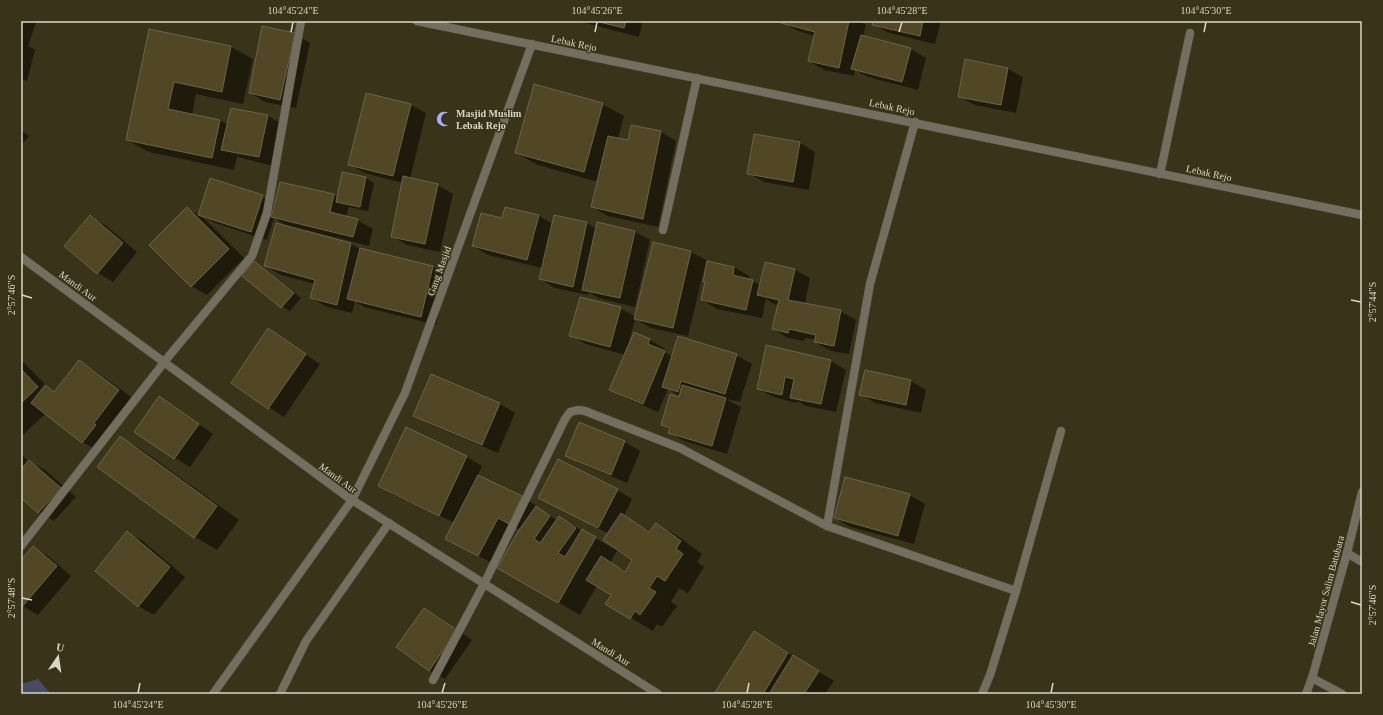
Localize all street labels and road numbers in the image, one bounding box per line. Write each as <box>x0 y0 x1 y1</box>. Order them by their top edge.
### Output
street label: Lebak Rejo <box>550 33 598 53</box>
street label: Lebak Rejo <box>868 97 916 117</box>
street label: Lebak Rejo <box>1185 163 1233 183</box>
street label: Gang Masjid <box>425 245 453 297</box>
street label: Mandi Aur <box>57 269 99 304</box>
street label: Mandi Aur <box>317 461 359 496</box>
street label: Jalan Mayor Salim Batubara <box>1306 534 1346 648</box>
street label: Mandi Aur <box>590 636 633 669</box>

